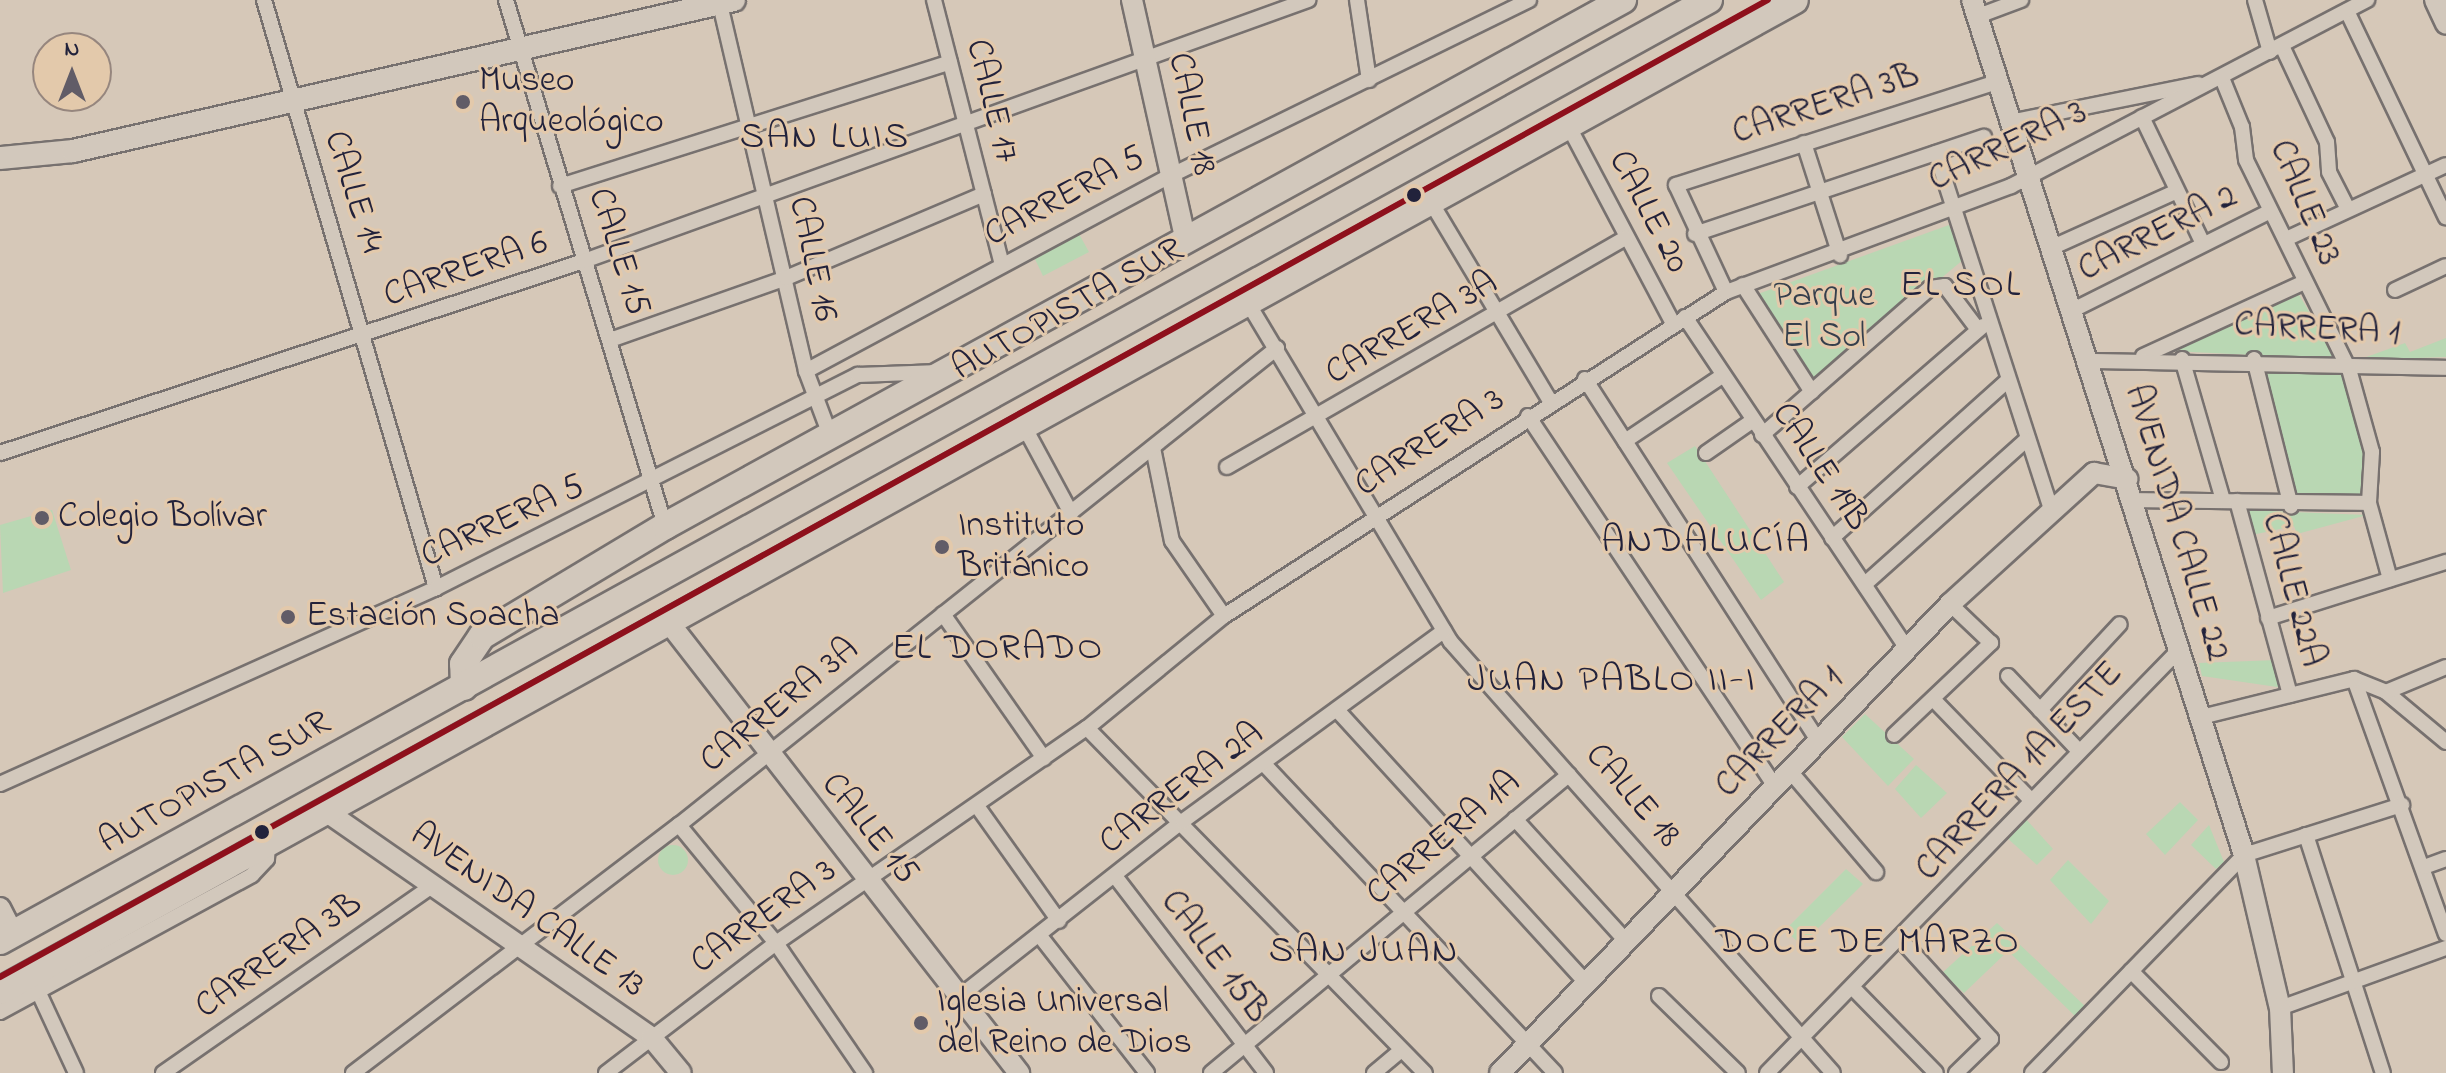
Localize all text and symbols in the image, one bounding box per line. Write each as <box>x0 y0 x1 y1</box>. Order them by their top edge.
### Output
north arrow <box>32 32 112 112</box>
text: N <box>65 34 79 66</box>
street label: CALLE 17 <box>955 35 1027 167</box>
street label: CALLE 18 <box>1157 49 1225 179</box>
street label: CARRERA 3B <box>1727 55 1925 155</box>
place label: Museo Arqueológico <box>479 59 664 144</box>
street label: CARRERA 3 <box>1922 92 2094 202</box>
marker: Museo Arqueológico <box>454 93 472 111</box>
district label: SAN LUIS <box>740 116 910 162</box>
street label: CALLE 14 <box>313 126 393 258</box>
street label: CALLE 23 <box>2258 134 2350 272</box>
street label: CARRERA 5 <box>977 137 1153 257</box>
street label: CALLE 20 <box>1598 143 1698 281</box>
street label: CARRERA 2 <box>2071 176 2245 292</box>
street label: CALLE 15 <box>577 183 659 321</box>
unlabelled marker <box>1406 187 1422 203</box>
street label: CALLE 16 <box>778 193 846 325</box>
street label: CARRERA 6 <box>378 222 554 318</box>
street label: AUTOPISTA SUR <box>945 229 1191 391</box>
street label: CARRERA 3A <box>1318 262 1506 396</box>
district label: EL SOL <box>1900 264 2022 310</box>
park label: Parque El Sol <box>1774 274 1874 359</box>
street label: CARRERA 1 <box>2233 304 2401 356</box>
street label: CARRERA 3 <box>1347 379 1513 507</box>
street label: AVENIDA CALLE 22 <box>2113 380 2239 666</box>
street label: CALLE 19B <box>1761 394 1879 540</box>
street label: CARRERA 5 <box>414 465 592 579</box>
place label: Colegio Bolívar <box>58 496 267 540</box>
place label: Instituto Británico <box>958 504 1089 589</box>
street label: CALLE 22A <box>2251 508 2333 672</box>
marker: Colegio Bolívar <box>33 509 51 527</box>
district label: ANDALUCÍA <box>1601 520 1811 566</box>
marker: Instituto Británico <box>933 538 951 556</box>
place label: Estación Soacha <box>306 595 559 639</box>
marker: Estación Soacha <box>277 606 299 628</box>
district label: EL DORADO <box>892 627 1104 673</box>
street label: CARRERA 3A <box>692 629 868 783</box>
street label: CARRERA 1A ESTE <box>1907 653 2133 891</box>
street label: CARRERA 1 <box>1707 658 1853 808</box>
district label: JUAN PABLO II-I <box>1467 659 1757 705</box>
street label: AUTOPISTA SUR <box>92 702 338 864</box>
street label: CARRERA 2A <box>1091 713 1273 865</box>
street label: CALLE 18 <box>1575 735 1689 857</box>
street label: CARRERA 1A <box>1358 762 1530 916</box>
street label: CALLE 15 <box>811 764 927 894</box>
street label: AVENIDA CALLE 13 <box>401 814 653 1008</box>
unlabelled marker <box>254 824 270 840</box>
street label: CARRERA 3 <box>683 850 845 984</box>
street label: CALLE 15B <box>1150 882 1278 1032</box>
street label: CARRERA 3B <box>187 883 371 1029</box>
district label: DOCE DE MARZO <box>1715 921 2021 967</box>
district label: SAN JUAN <box>1269 930 1459 976</box>
place label: Iglesia Universal del Reino de Dios <box>937 980 1192 1065</box>
marker: Iglesia Universal del Reino de Dios <box>912 1014 930 1032</box>

